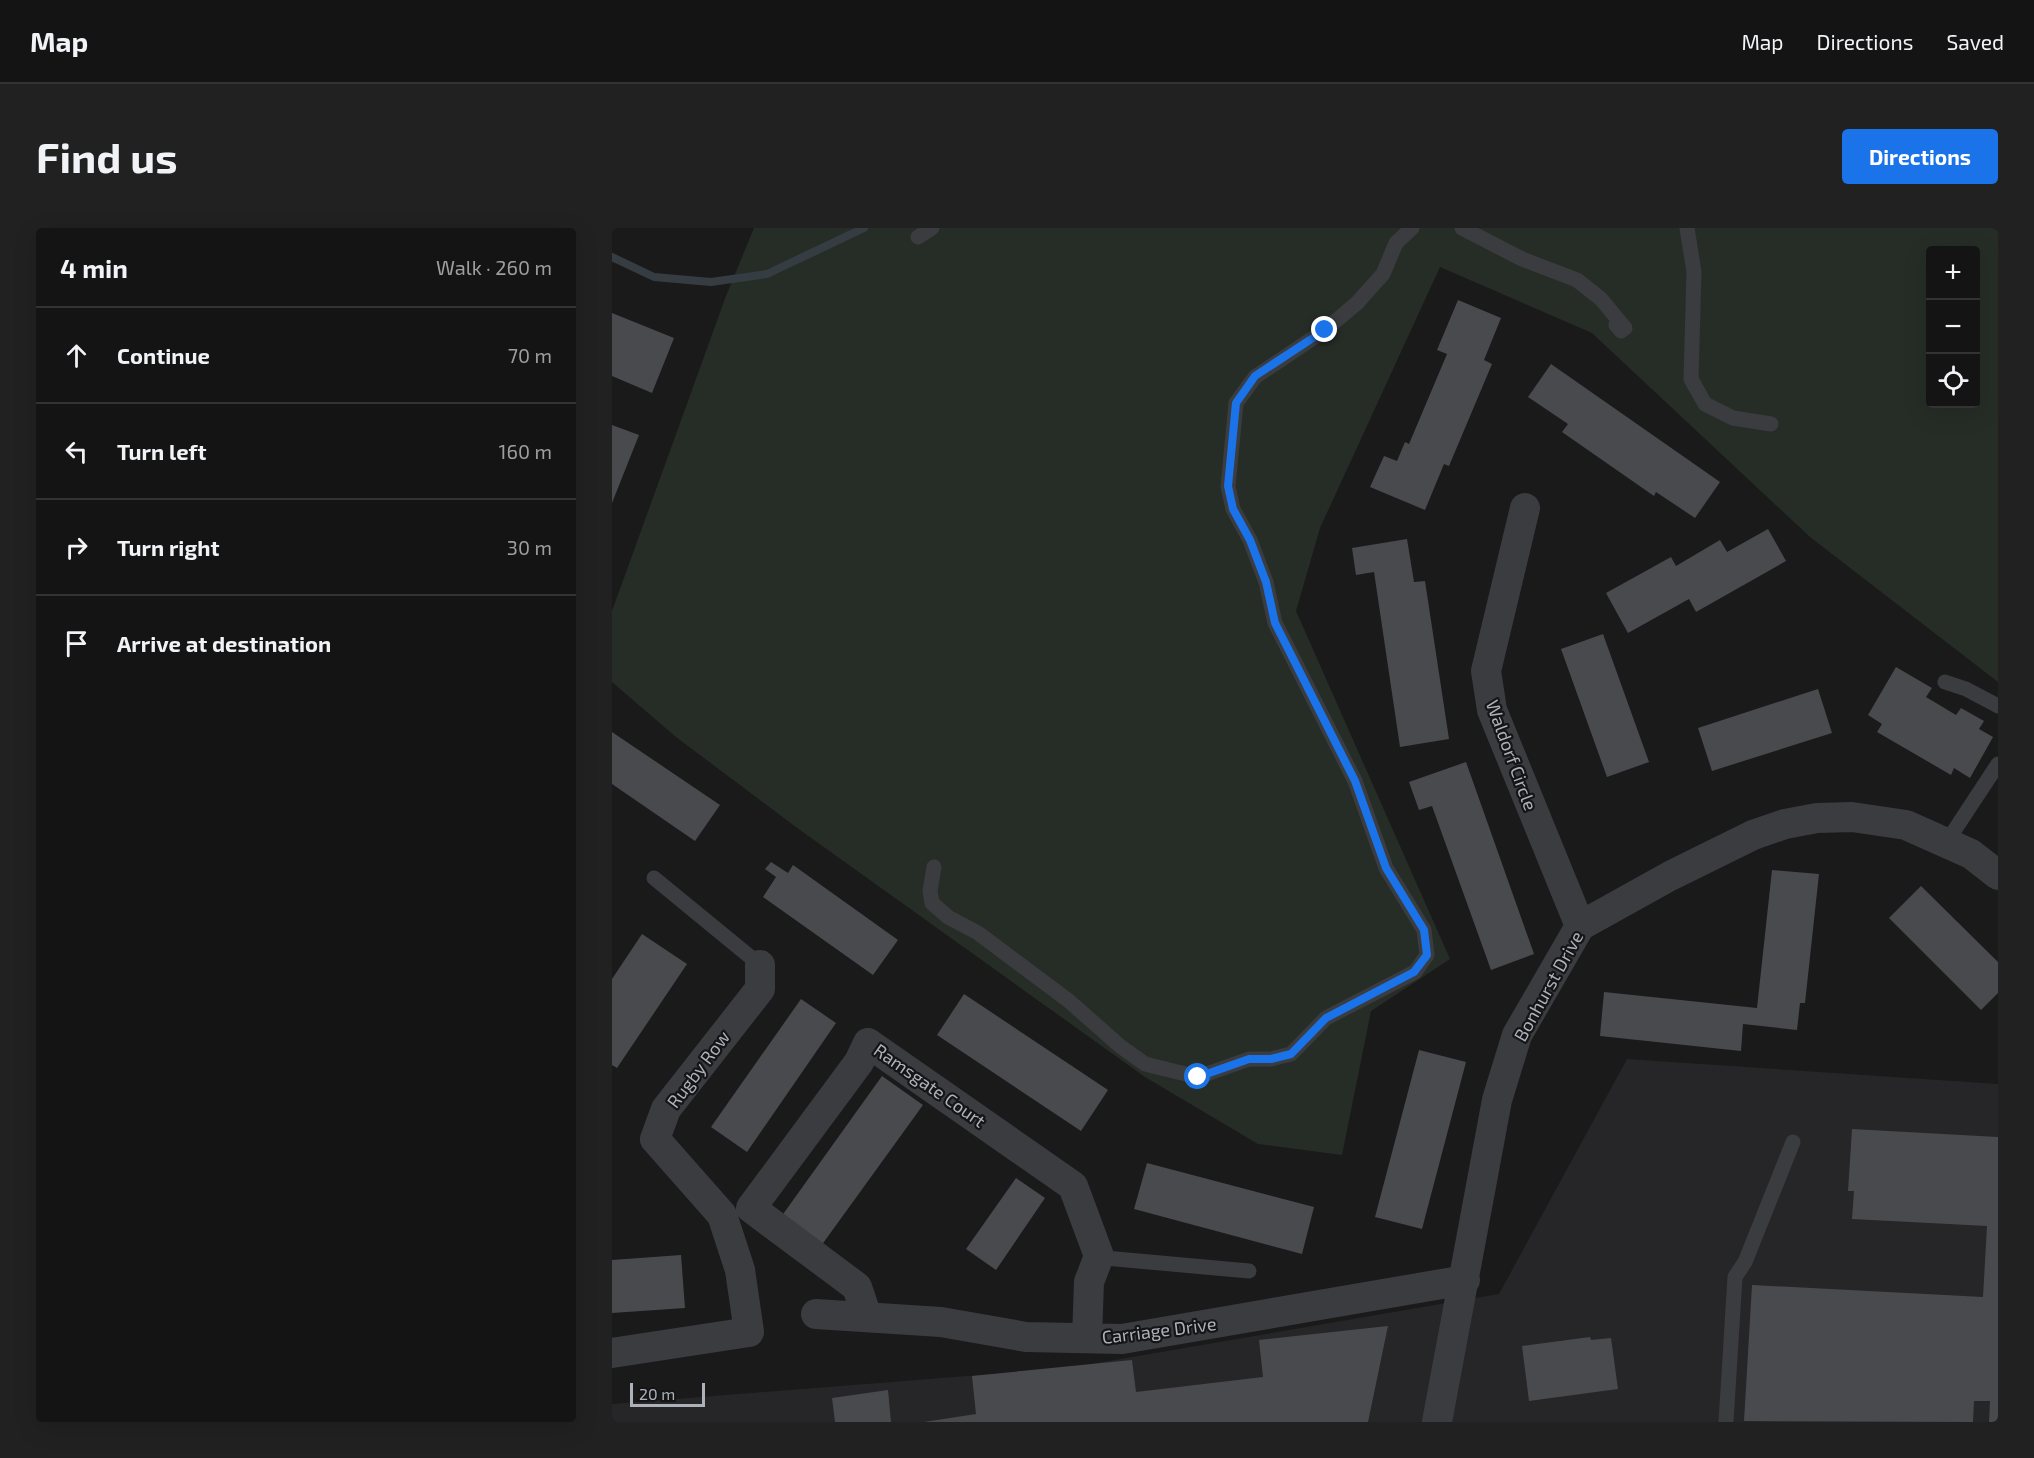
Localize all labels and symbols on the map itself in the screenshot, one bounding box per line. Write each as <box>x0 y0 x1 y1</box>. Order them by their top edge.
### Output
route end <box>1311 316 1337 342</box>
street label: Waldorf Circle <box>1482 697 1542 813</box>
street label: Bonhurst Drive <box>1509 927 1587 1045</box>
street label: Rugby Row <box>662 1026 734 1112</box>
street label: Ramsgate Court <box>870 1038 990 1132</box>
route start <box>1184 1063 1210 1089</box>
street label: Carriage Drive <box>1100 1312 1218 1348</box>
scale bar <box>630 1380 705 1408</box>

